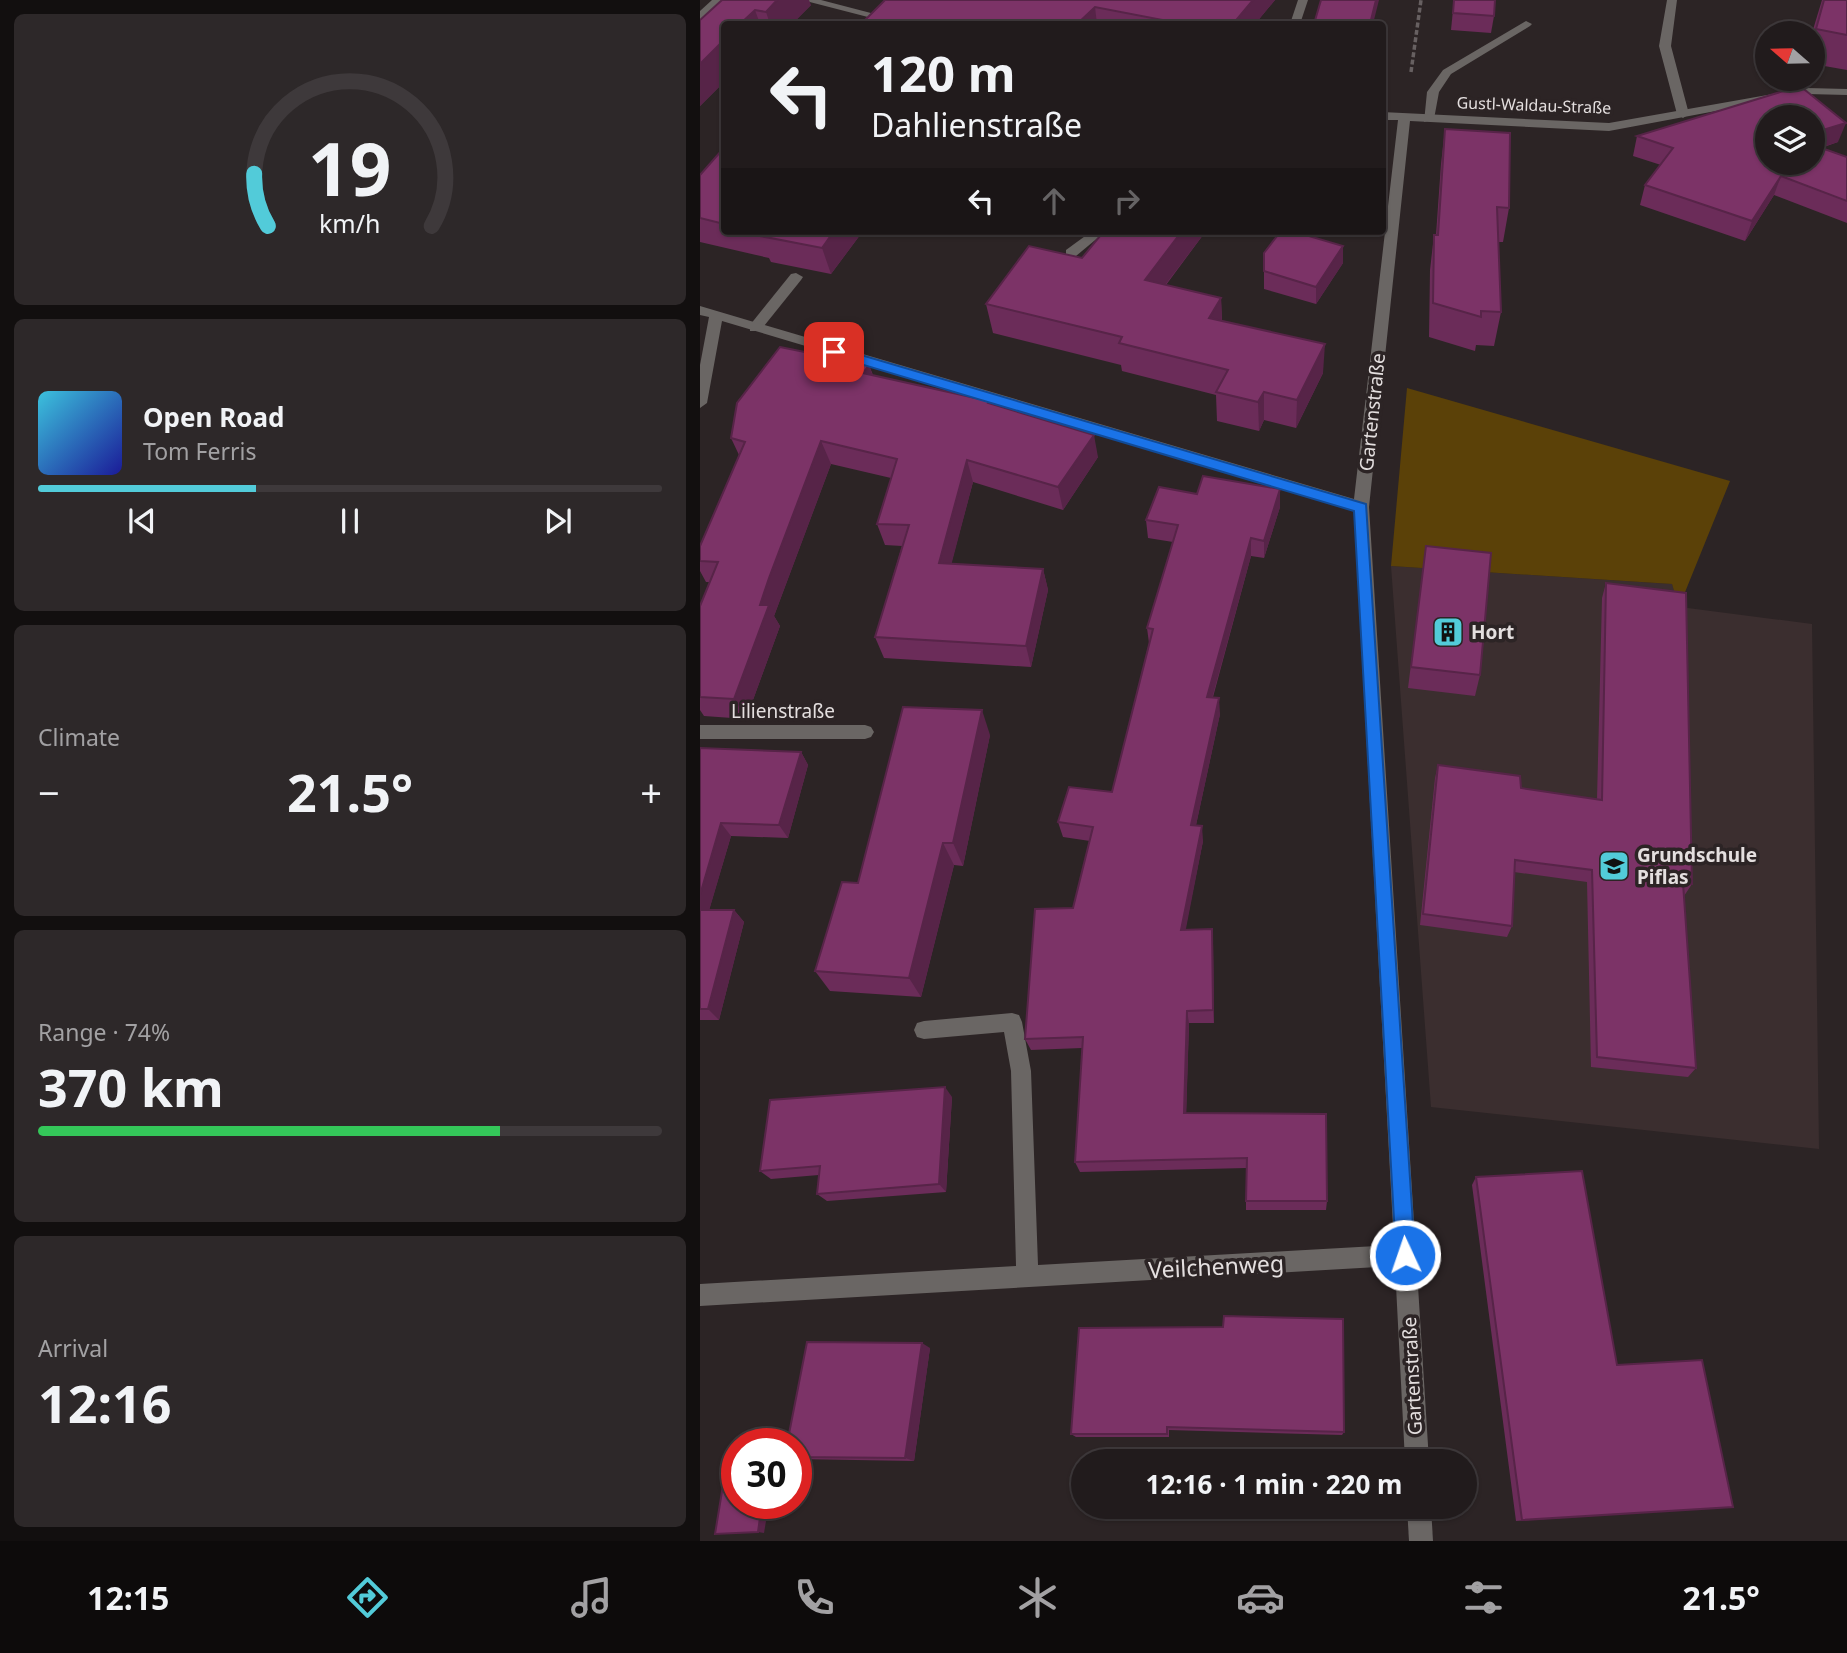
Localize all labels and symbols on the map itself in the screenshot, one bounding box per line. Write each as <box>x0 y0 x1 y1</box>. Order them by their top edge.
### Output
north arrow <box>1755 21 1825 91</box>
street label: Gustl-Waldau-Straße <box>1456 91 1612 119</box>
pin <box>804 322 864 382</box>
street label: Gartenstraße <box>1353 352 1391 472</box>
building icon: Hort <box>1431 615 1465 649</box>
place label: Hort <box>1471 619 1514 645</box>
street label: Lilienstraße <box>731 698 835 724</box>
place label: Grundschule Piflas <box>1637 842 1757 890</box>
school or university icon: Grundschule Piflas <box>1597 849 1631 883</box>
position arrow <box>1368 1218 1442 1292</box>
street label: Veilchenweg <box>1147 1246 1285 1286</box>
street label: Gartenstraße <box>1396 1316 1428 1436</box>
speed limit sign: 30 <box>721 1428 812 1519</box>

